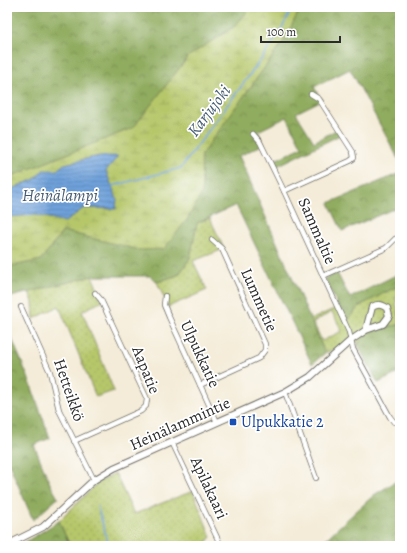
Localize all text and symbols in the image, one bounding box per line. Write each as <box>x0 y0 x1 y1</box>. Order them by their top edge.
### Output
scale bar <box>261 18 340 44</box>
text: 100 m <box>267 24 296 40</box>
water label: Karjujoki <box>182 80 236 141</box>
water label: Heinälampi <box>22 184 98 207</box>
street label: Sammaltie <box>293 194 341 268</box>
street label: Lummetie <box>235 265 283 335</box>
street label: Ulpukkatie <box>175 317 225 391</box>
street label: Aapatie <box>126 342 166 397</box>
street label: Hetteikkö <box>48 356 90 424</box>
street label: Heinälammintie <box>126 392 234 456</box>
place label: Ulpukkatie 2 <box>241 411 324 433</box>
marker: Ulpukkatie 2 <box>228 417 238 427</box>
street label: Apilakaari <box>185 452 233 523</box>

